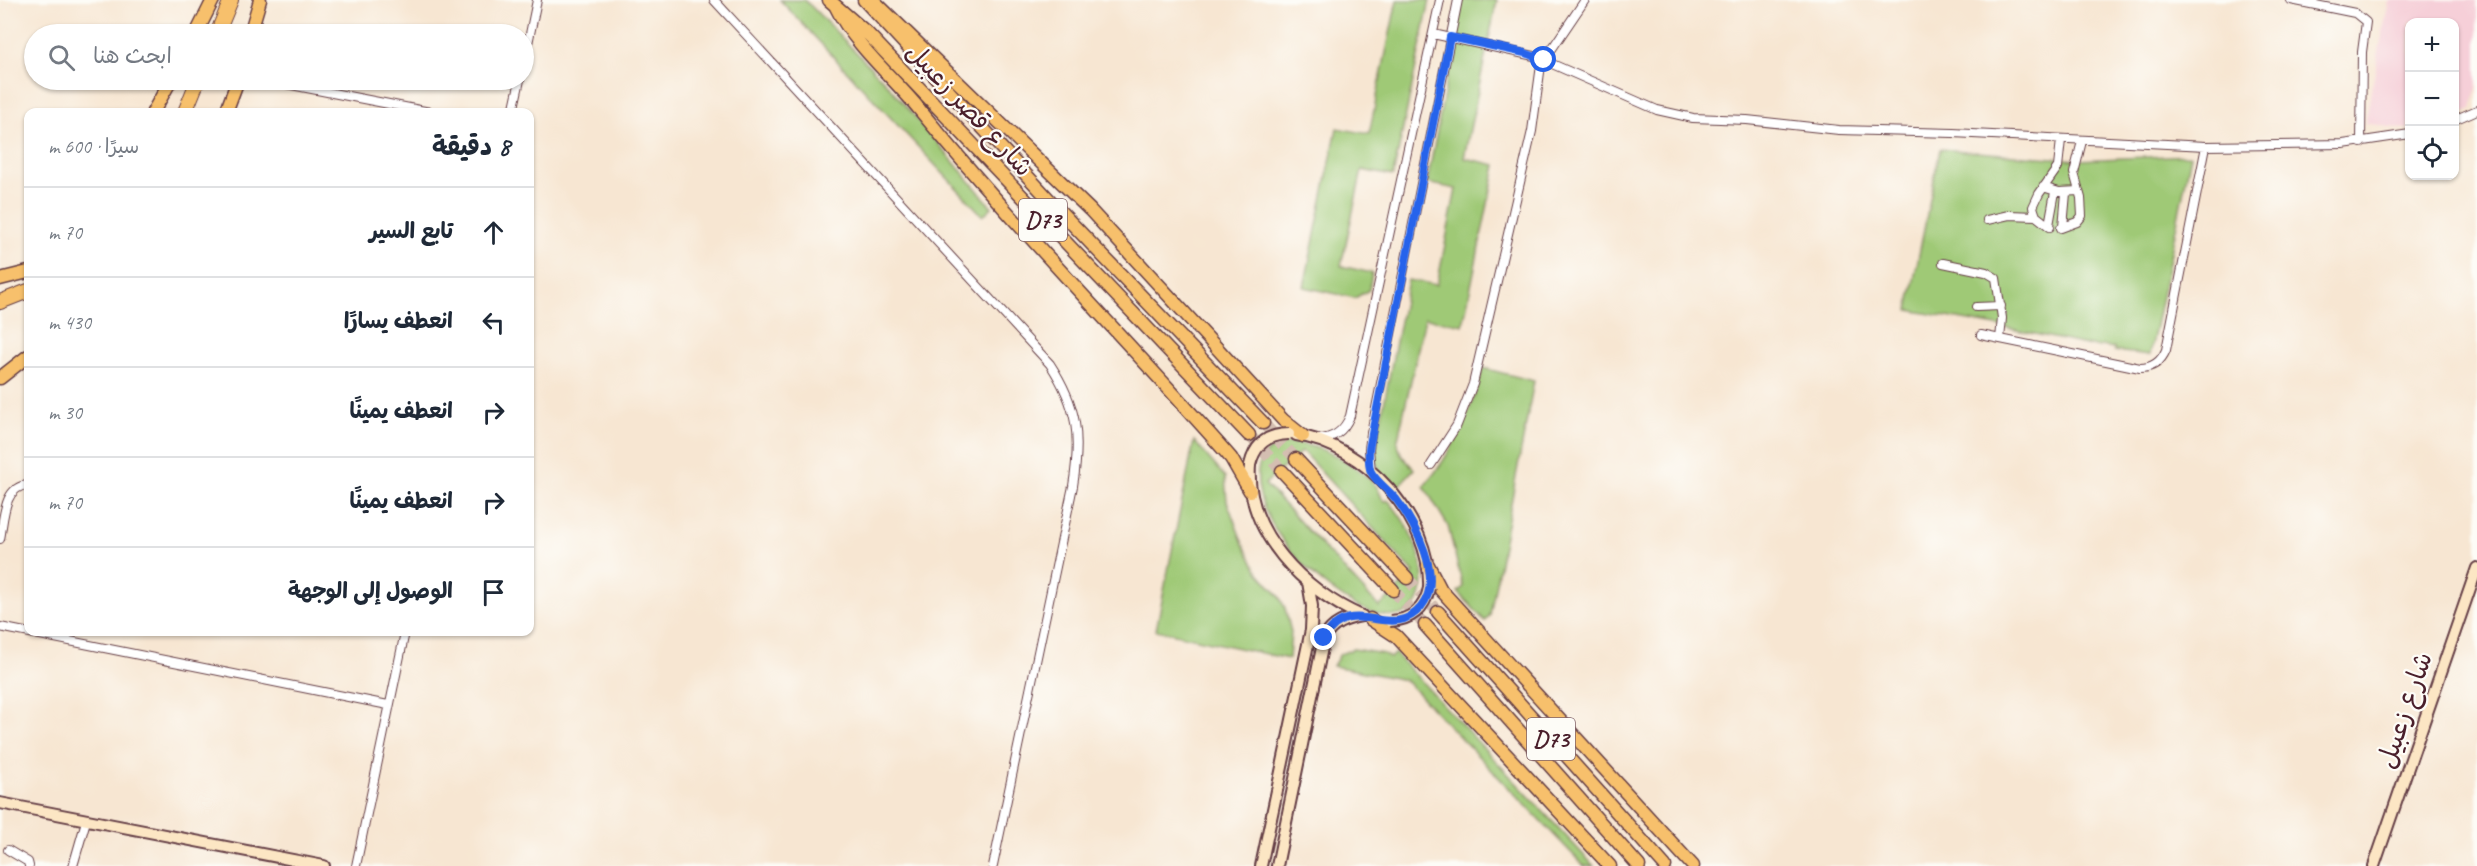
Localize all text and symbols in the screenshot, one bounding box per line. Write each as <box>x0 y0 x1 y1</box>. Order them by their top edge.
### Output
map controls <box>2405 18 2459 180</box>
button: + <box>2405 18 2459 72</box>
search box <box>24 24 534 90</box>
street label: شارع قصر زعبيل <box>898 35 1040 184</box>
icon: search <box>45 41 78 74</box>
text: ابحث هنا <box>93 42 172 70</box>
route start <box>1530 46 1556 72</box>
button: − <box>2405 72 2459 126</box>
button: locate <box>2405 126 2459 180</box>
text: 8 دقيقة <box>432 130 510 163</box>
text: سيرًا · 600 m <box>48 134 139 159</box>
road number: D73 <box>1019 199 1067 241</box>
icon: ahead <box>477 216 510 249</box>
text: تابع السير <box>369 217 453 245</box>
text: 70 m <box>48 220 82 245</box>
icon: left <box>477 306 510 339</box>
text: انعطف يسارًا <box>344 307 453 335</box>
text: 430 m <box>48 310 91 335</box>
icon: right <box>477 396 510 429</box>
text: انعطف يمينًا <box>349 397 453 425</box>
text: 30 m <box>48 400 82 425</box>
icon: right <box>477 486 510 519</box>
text: انعطف يمينًا <box>349 487 453 515</box>
text: 70 m <box>48 490 82 515</box>
icon: arrive <box>477 576 510 609</box>
text: الوصول إلى الوجهة <box>288 577 453 605</box>
route end <box>1310 624 1336 650</box>
street label: شارع زعبيل <box>2369 648 2441 773</box>
road number: D73 <box>1527 718 1575 760</box>

